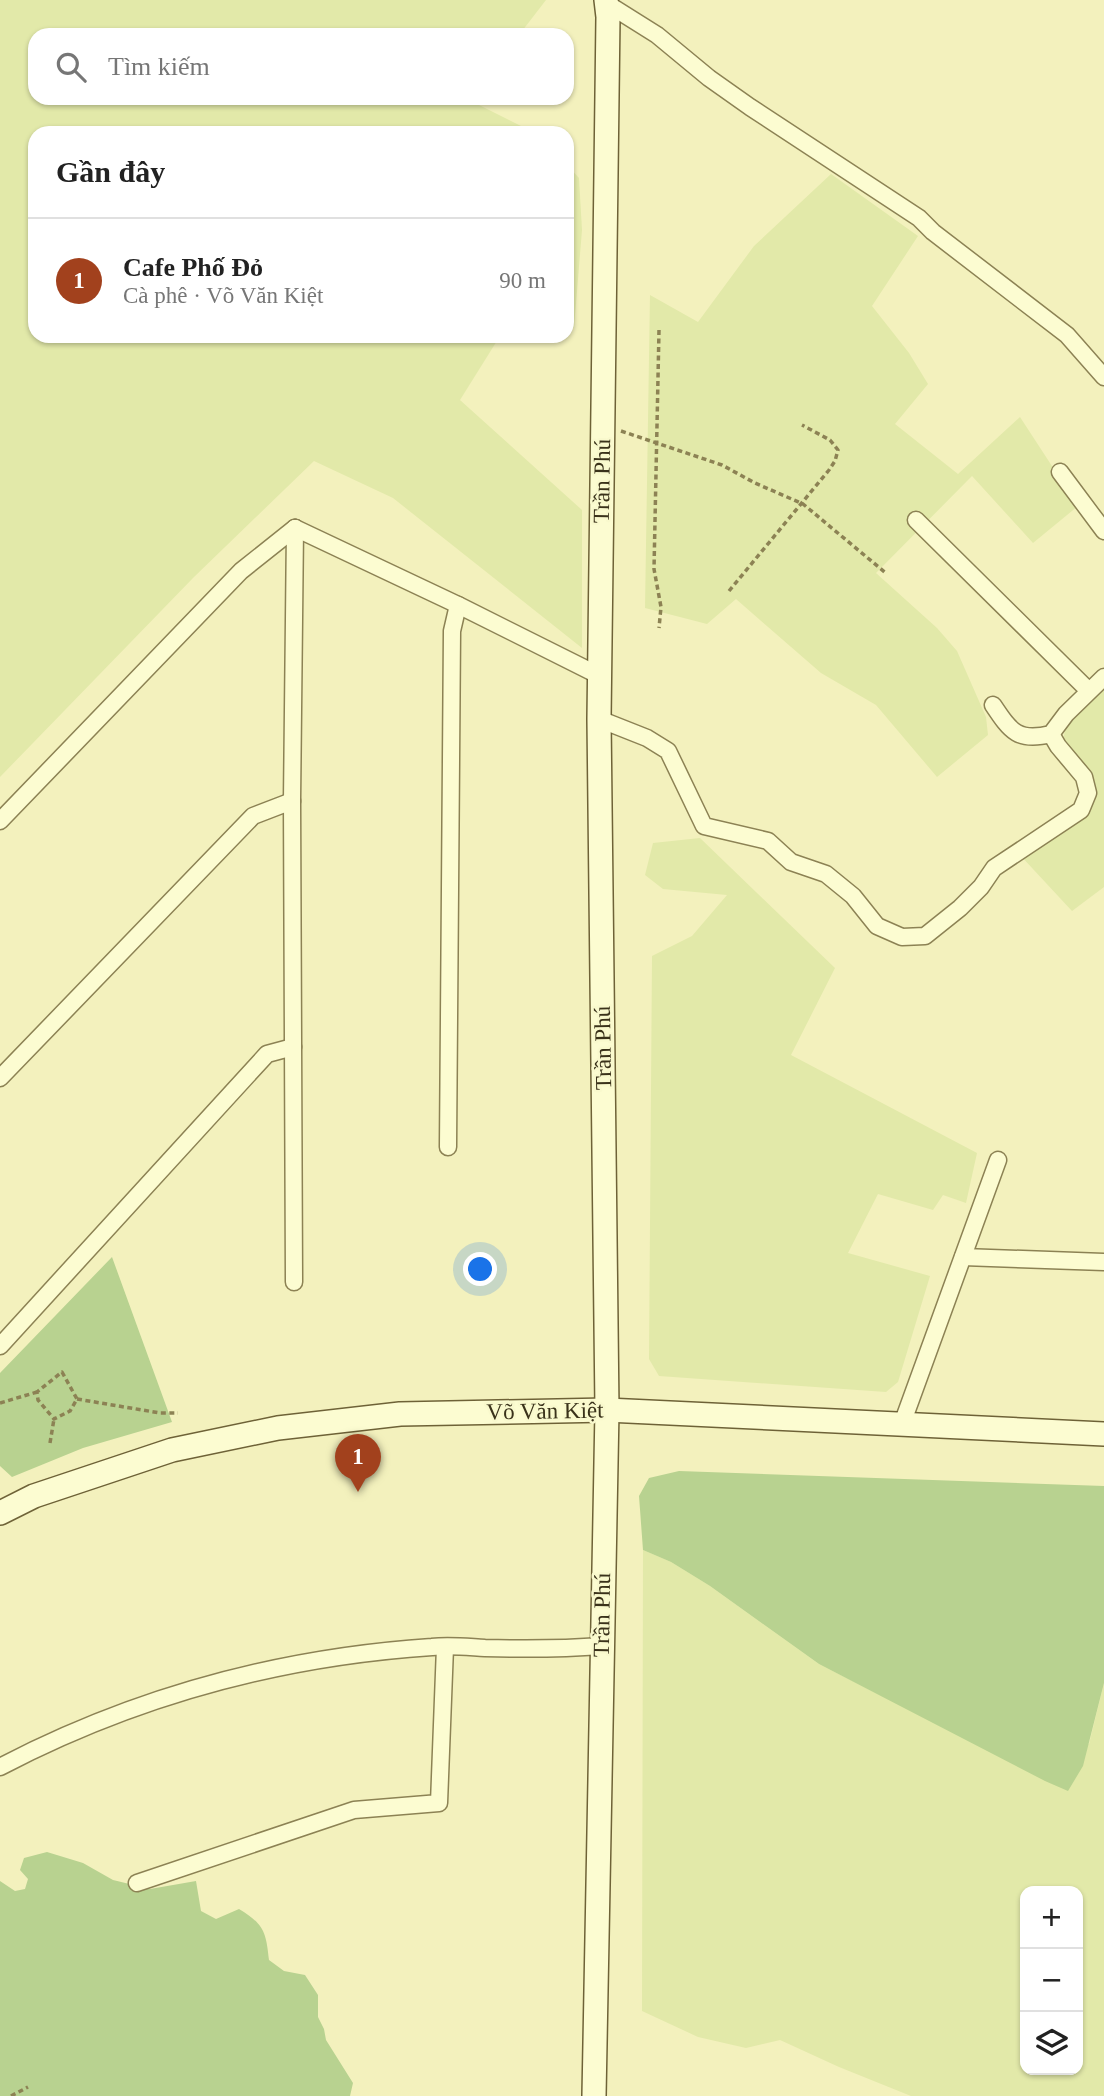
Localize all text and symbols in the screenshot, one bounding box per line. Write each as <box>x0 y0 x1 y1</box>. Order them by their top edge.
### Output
search box <box>28 28 574 105</box>
icon: search <box>52 48 90 86</box>
text: Tìm kiếm <box>108 52 210 81</box>
text: Gần đây <box>56 155 165 188</box>
text: Cafe Phố Đỏ <box>123 253 263 282</box>
text: 1 <box>73 268 85 293</box>
text: 90 m <box>499 268 546 293</box>
text: Cà phê · Võ Văn Kiệt <box>123 283 323 308</box>
street label: Trần Phú <box>589 438 615 523</box>
street label: Trần Phú <box>590 1005 616 1090</box>
your location <box>463 1252 497 1286</box>
street label: Võ Văn Kiệt <box>486 1397 604 1425</box>
pin: 1 <box>335 1434 381 1492</box>
street label: Trần Phú <box>589 1572 615 1657</box>
map controls <box>1020 1886 1083 2075</box>
button: + <box>1020 1886 1083 1949</box>
button: − <box>1020 1949 1083 2012</box>
button: layers <box>1020 2012 1083 2075</box>

